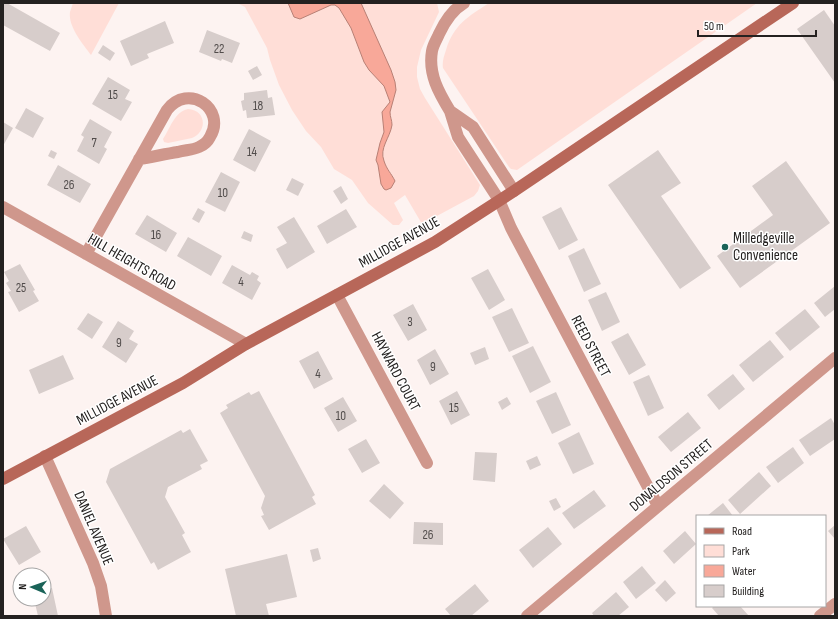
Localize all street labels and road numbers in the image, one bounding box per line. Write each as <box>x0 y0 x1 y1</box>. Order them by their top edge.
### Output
street label: MILLIDGE AVENUE <box>355 212 443 272</box>
street label: HILL HEIGHTS ROAD <box>84 229 179 295</box>
street label: REED STREET <box>566 312 615 380</box>
street label: HAYWARD COURT <box>367 328 424 414</box>
street label: MILLIDGE AVENUE <box>73 371 161 430</box>
street label: DONALDSON STREET <box>626 435 717 516</box>
street label: DANIEL AVENUE <box>69 488 118 568</box>

